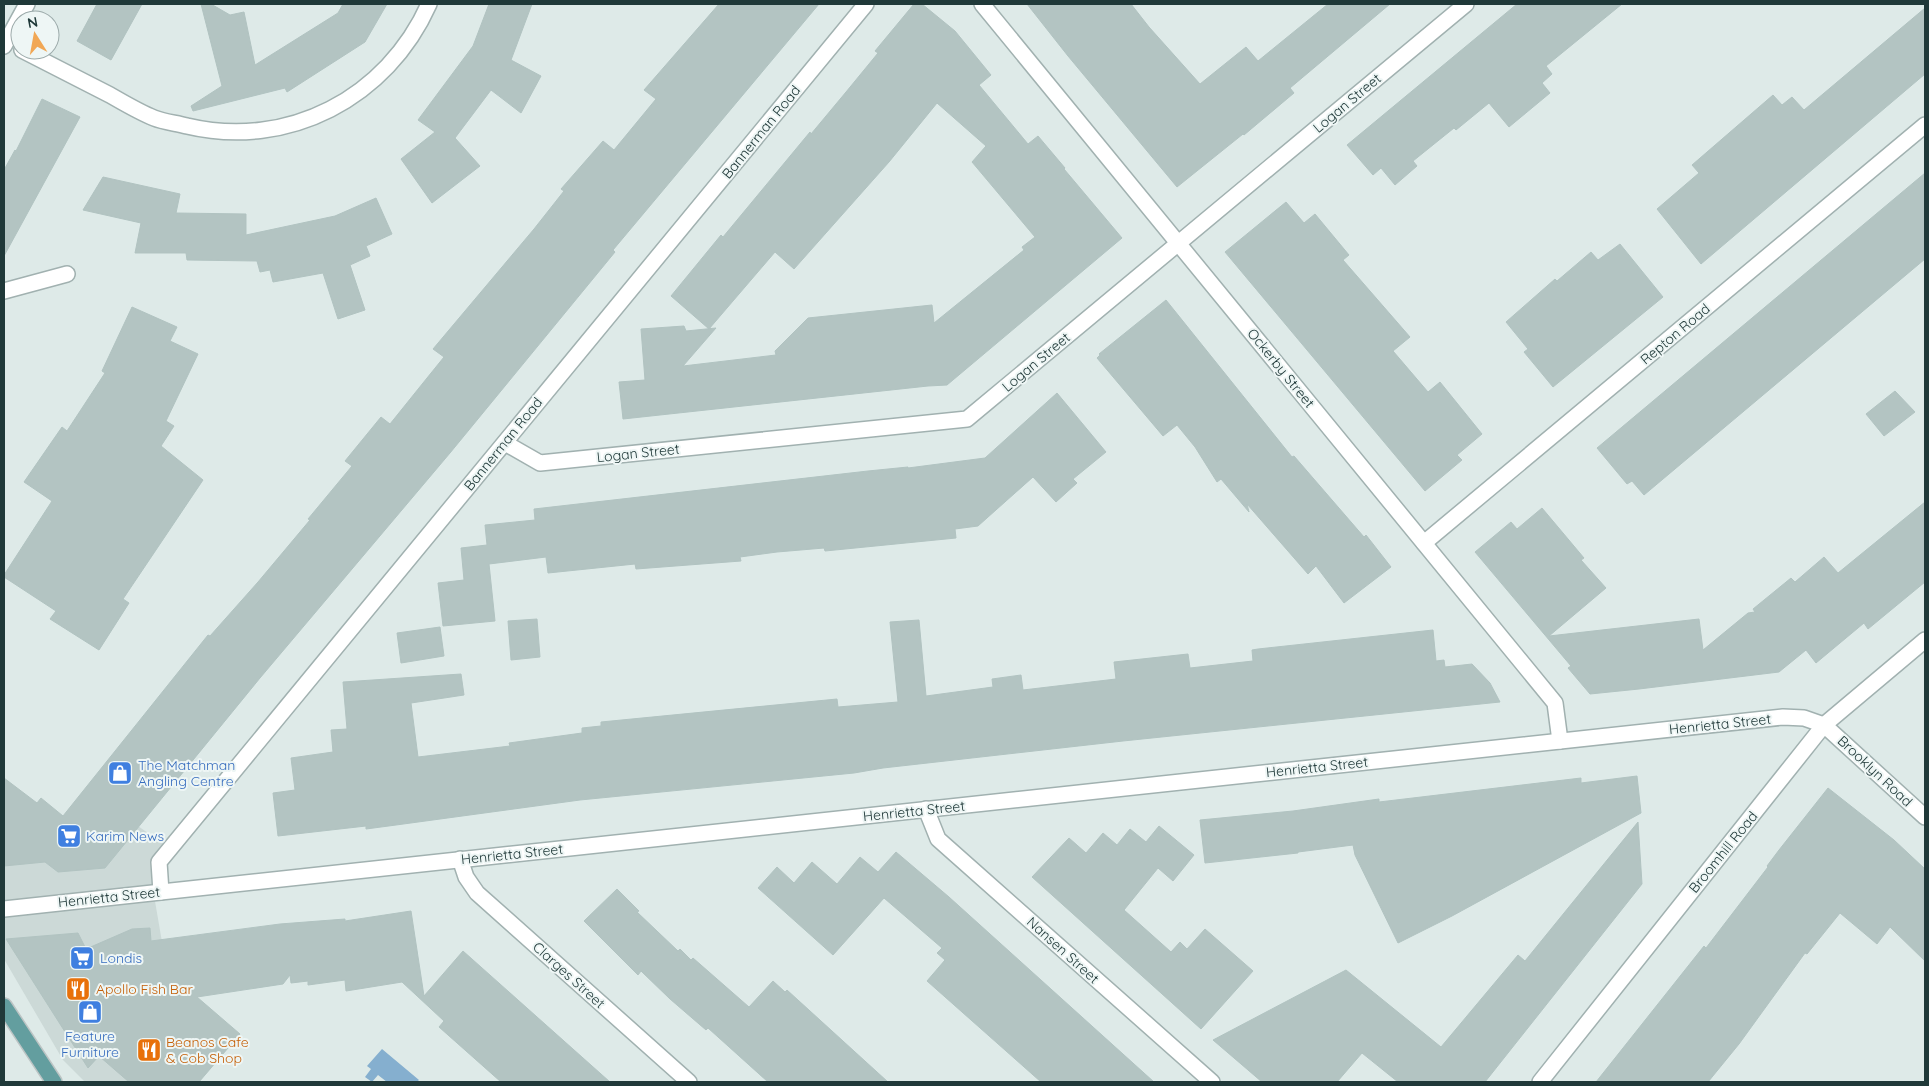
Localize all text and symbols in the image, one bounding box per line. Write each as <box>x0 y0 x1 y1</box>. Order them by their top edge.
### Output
north arrow <box>10 10 60 60</box>
text: N <box>26 12 39 32</box>
street label: Logan Street <box>1309 69 1385 137</box>
street label: Bannerman Road <box>718 82 804 182</box>
street label: Repton Road <box>1636 300 1714 368</box>
street label: Ockerby Street <box>1243 325 1319 412</box>
street label: Logan Street <box>998 328 1074 396</box>
street label: Bannerman Road <box>460 394 546 494</box>
street label: Logan Street <box>596 440 681 466</box>
street label: Henrietta Street <box>1668 710 1772 738</box>
street label: Brooklyn Road <box>1834 732 1916 810</box>
street label: Henrietta Street <box>1265 753 1369 781</box>
place label: The Matchman Angling Centre <box>138 756 235 790</box>
shop icon: The Matchman Angling Centre <box>107 760 133 786</box>
street label: Henrietta Street <box>862 797 966 825</box>
street label: Broomhill Road <box>1685 808 1761 896</box>
supermarket icon: Karim News <box>56 823 82 849</box>
place label: Karim News <box>86 827 164 845</box>
street label: Henrietta Street <box>460 840 564 868</box>
street label: Henrietta Street <box>57 883 161 911</box>
street label: Nansen Street <box>1023 913 1103 987</box>
street label: Clarges Street <box>529 938 609 1012</box>
supermarket icon: Londis <box>69 945 95 971</box>
place label: Londis <box>100 949 142 967</box>
restaurant icon: Apollo Fish Bar <box>65 976 91 1002</box>
place label: Apollo Fish Bar <box>96 980 193 998</box>
shop icon: Feature Furniture <box>77 999 103 1025</box>
place label: Feature Furniture <box>61 1027 119 1061</box>
place label: Beanos Cafe & Cob Shop <box>166 1033 249 1067</box>
restaurant icon: Beanos Cafe & Cob Shop <box>136 1037 162 1063</box>

